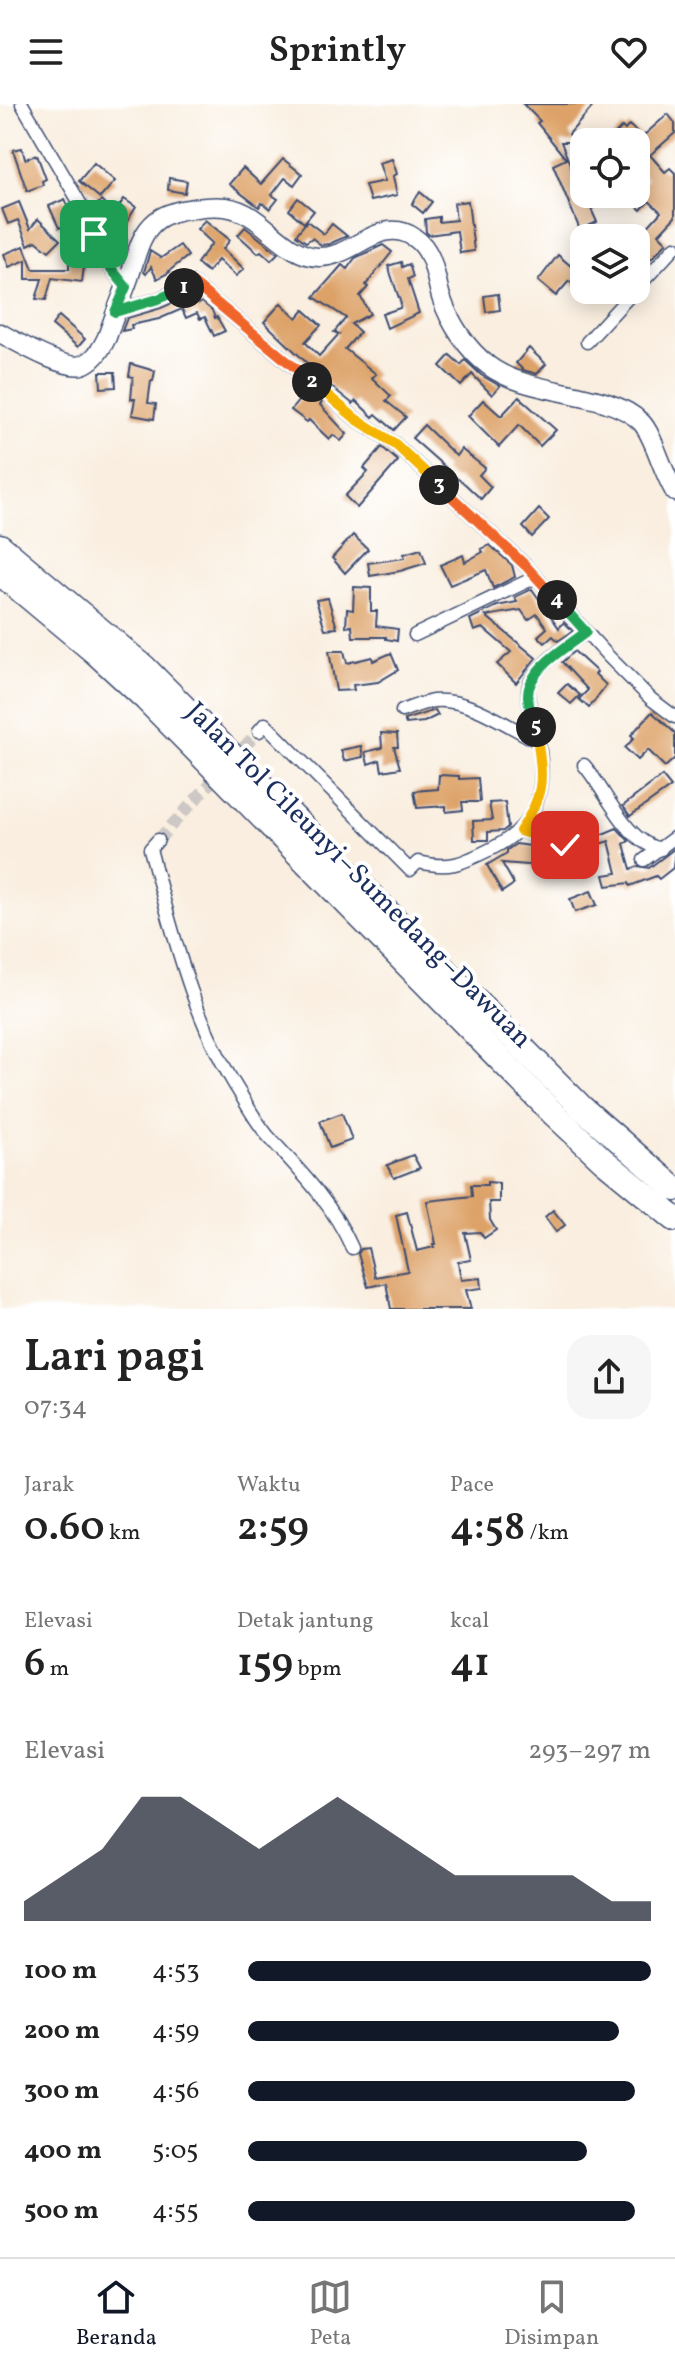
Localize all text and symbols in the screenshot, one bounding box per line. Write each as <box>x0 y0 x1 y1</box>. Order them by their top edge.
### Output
text: Sprintly <box>269 27 406 77</box>
icon: menu <box>24 30 68 74</box>
icon: heart <box>607 30 651 74</box>
map controls <box>570 128 650 304</box>
button: locate <box>570 128 650 208</box>
pin <box>60 200 128 268</box>
icon: arrive <box>72 212 116 256</box>
button: layers <box>570 224 650 304</box>
pin: 1 <box>164 268 204 308</box>
text: 1 <box>180 272 188 303</box>
pin: 2 <box>292 362 332 402</box>
text: 2 <box>306 366 318 397</box>
pin: 3 <box>419 465 459 505</box>
text: 3 <box>433 469 445 500</box>
pin: 4 <box>537 580 577 620</box>
text: 4 <box>550 584 564 615</box>
street label: Jalan Tol Cileunyi–Sumedang–Dawuan <box>176 694 540 1058</box>
pin: 5 <box>516 707 556 747</box>
text: 5 <box>531 711 541 742</box>
pin <box>531 811 599 879</box>
icon: check <box>543 823 587 867</box>
text: Lari pagi <box>24 1328 205 1389</box>
button: share <box>567 1335 651 1419</box>
text: 07:34 <box>24 1389 87 1425</box>
text: Jarak <box>24 1470 74 1501</box>
text: Waktu <box>237 1470 301 1501</box>
text: Pace <box>450 1470 494 1501</box>
text: 0.60 <box>24 1501 105 1557</box>
text: 2:59 <box>237 1501 309 1557</box>
text: 4:58 <box>450 1501 525 1557</box>
text: km <box>105 1518 141 1549</box>
text: /km <box>525 1518 569 1549</box>
text: Elevasi <box>24 1606 93 1637</box>
text: Detak jantung <box>237 1606 373 1637</box>
text: kcal <box>450 1606 489 1637</box>
text: 6 <box>24 1637 45 1693</box>
text: 159 <box>237 1637 293 1693</box>
text: 41 <box>450 1637 490 1693</box>
text: m <box>45 1654 69 1685</box>
text: bpm <box>293 1654 342 1685</box>
text: Elevasi <box>24 1733 105 1769</box>
text: 293–297 m <box>528 1733 651 1769</box>
text: 100 m <box>24 1953 97 1989</box>
text: 4:53 <box>152 1953 200 1989</box>
text: 200 m <box>24 2013 100 2049</box>
text: 4:59 <box>152 2013 199 2049</box>
text: 300 m <box>24 2073 100 2109</box>
text: 4:56 <box>152 2073 199 2109</box>
text: 400 m <box>24 2133 102 2169</box>
text: 5:05 <box>152 2133 199 2169</box>
text: 500 m <box>24 2193 99 2229</box>
text: 4:55 <box>152 2193 199 2229</box>
tab: Beranda <box>76 2275 157 2354</box>
tab: Peta <box>308 2275 352 2354</box>
tab: Disimpan <box>504 2275 599 2354</box>

